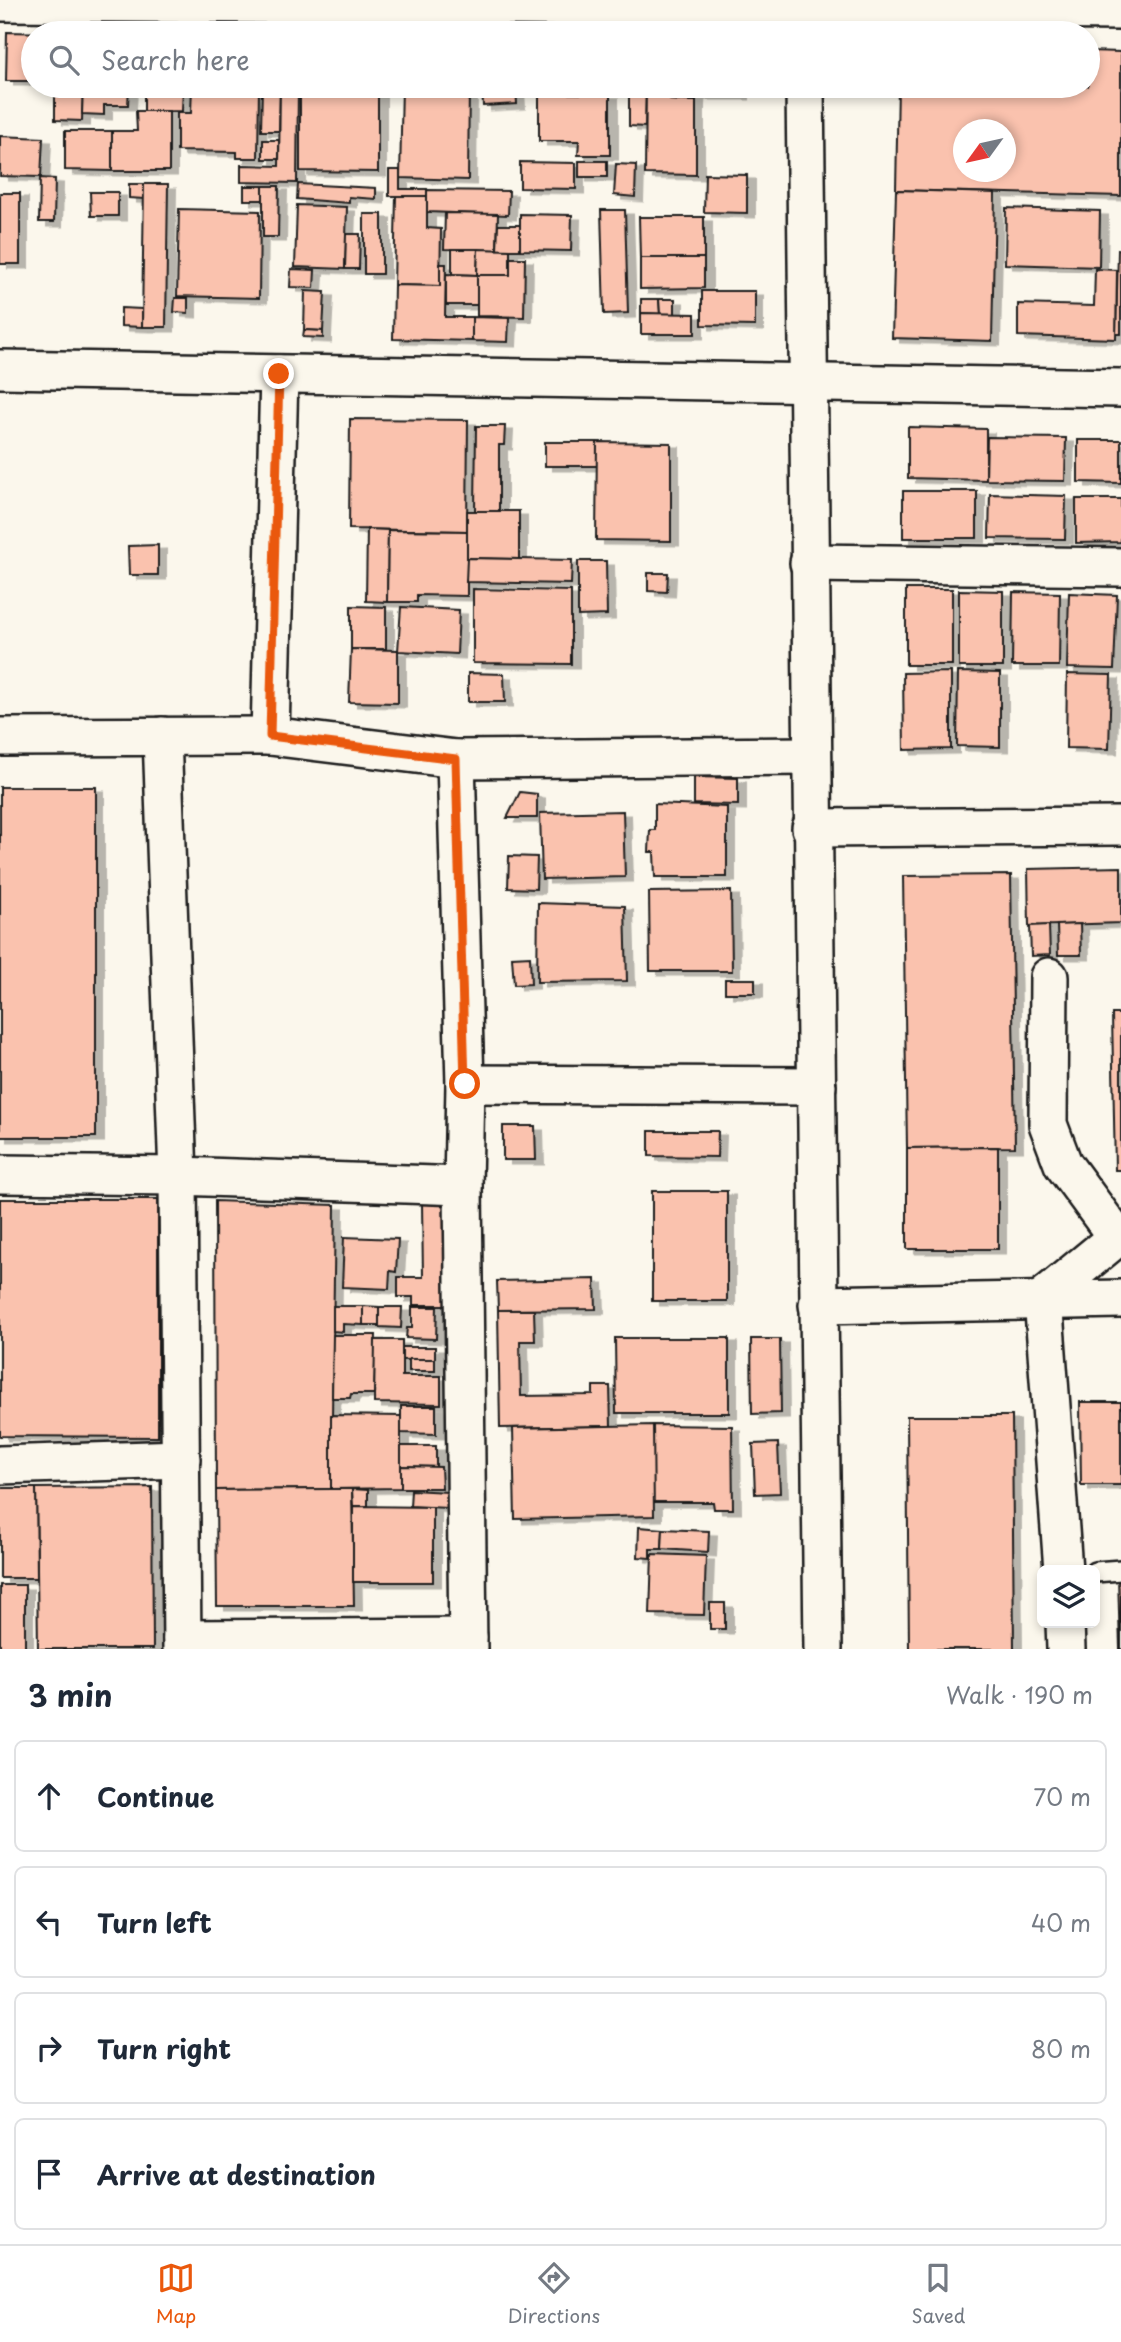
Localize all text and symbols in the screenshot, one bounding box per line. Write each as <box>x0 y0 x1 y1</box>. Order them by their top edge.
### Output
search box <box>21 21 1100 98</box>
text: Search here <box>101 40 250 79</box>
icon: search <box>45 41 83 79</box>
north arrow <box>953 119 1016 182</box>
route end <box>263 358 294 389</box>
route start <box>449 1068 480 1099</box>
map controls <box>1037 1565 1100 1628</box>
button: layers <box>1037 1565 1100 1628</box>
text: 3 min <box>28 1672 113 1717</box>
text: Walk · 190 m <box>946 1677 1093 1712</box>
icon: ahead <box>30 1777 68 1815</box>
text: Continue <box>97 1777 214 1816</box>
text: 70 m <box>1033 1779 1091 1814</box>
icon: left <box>30 1903 68 1941</box>
text: Turn left <box>97 1903 212 1942</box>
text: 40 m <box>1031 1905 1091 1940</box>
icon: right <box>30 2029 68 2067</box>
text: Turn right <box>97 2029 231 2068</box>
text: 80 m <box>1031 2031 1091 2066</box>
icon: arrive <box>30 2155 68 2193</box>
text: Arrive at destination <box>97 2155 376 2194</box>
tab: Map <box>156 2259 196 2329</box>
tab: Directions <box>508 2259 600 2329</box>
tab: Saved <box>911 2259 965 2329</box>

